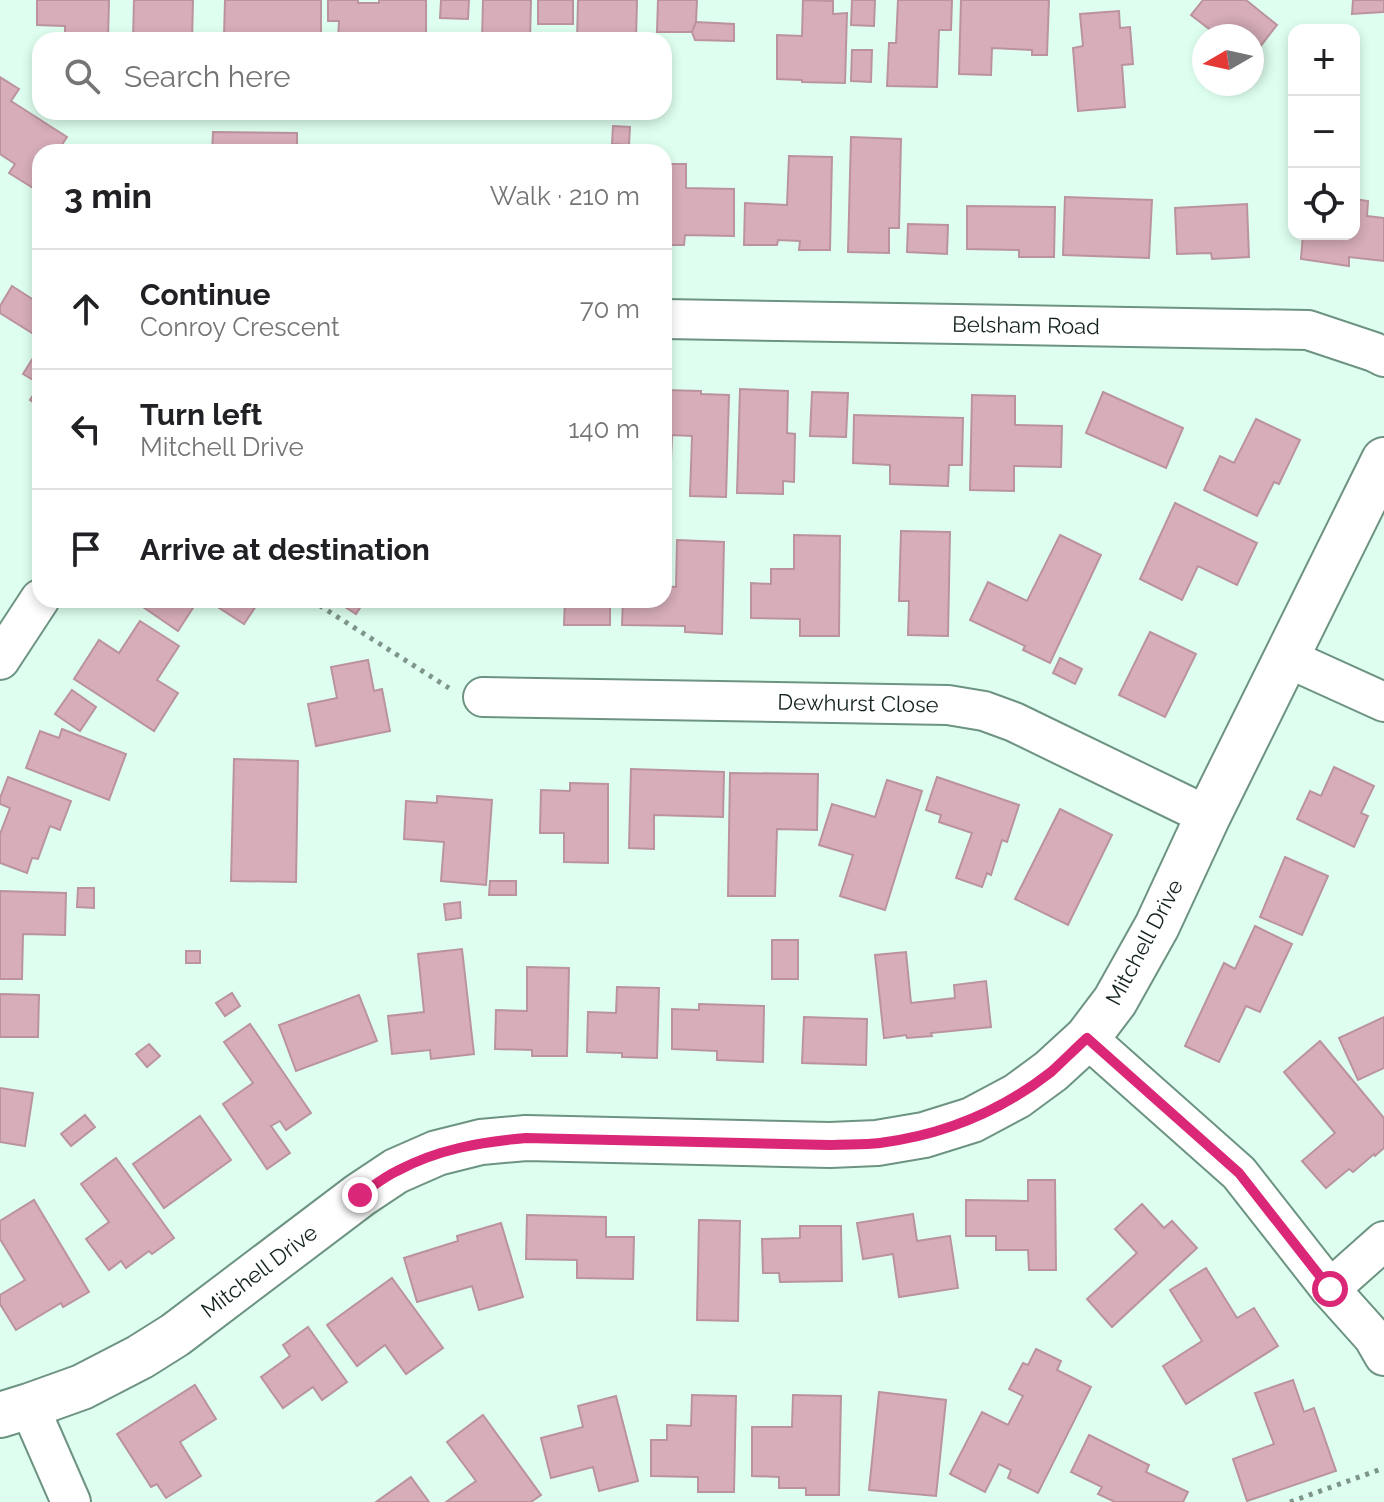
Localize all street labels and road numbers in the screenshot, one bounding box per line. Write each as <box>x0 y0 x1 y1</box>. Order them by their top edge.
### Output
street label: Belsham Road <box>952 311 1100 339</box>
street label: Dewhurst Close <box>777 689 939 717</box>
street label: Mitchell Drive <box>1100 875 1188 1009</box>
street label: Mitchell Drive <box>196 1219 322 1323</box>

